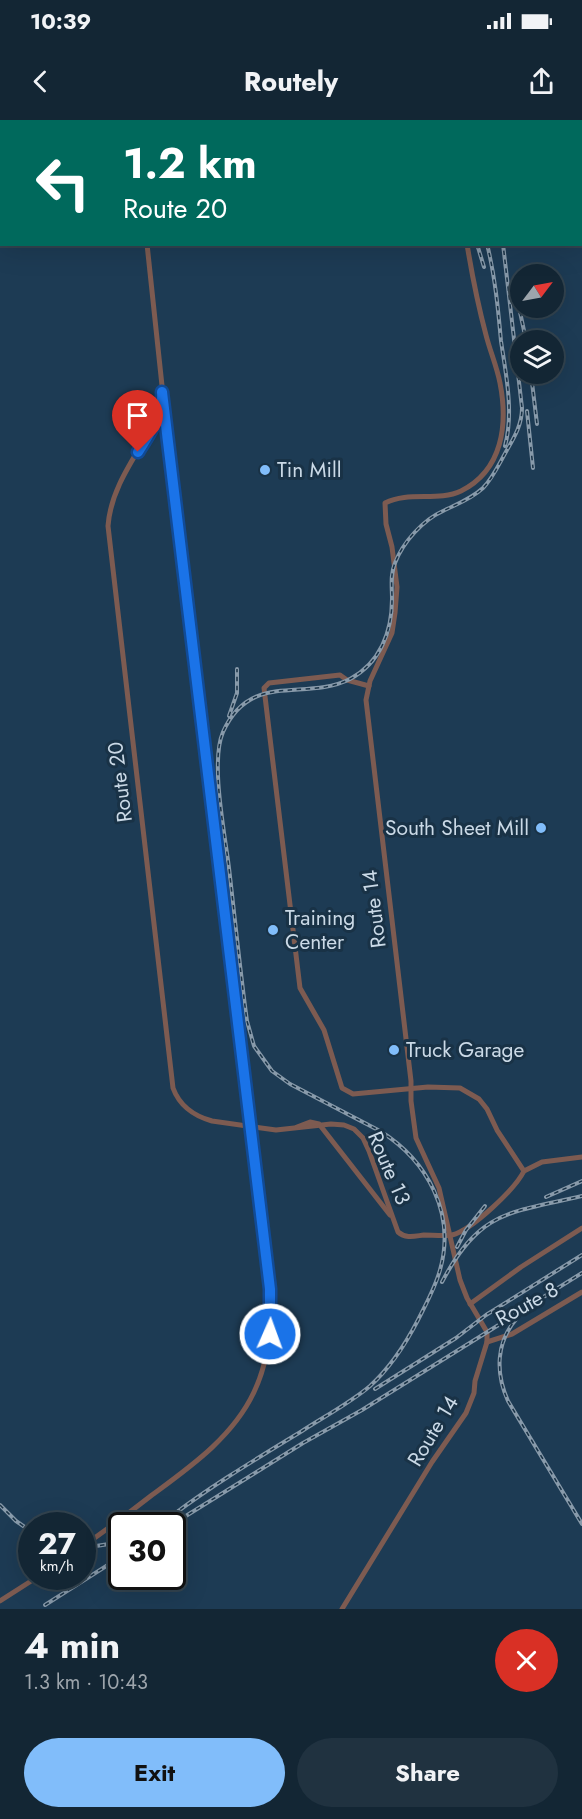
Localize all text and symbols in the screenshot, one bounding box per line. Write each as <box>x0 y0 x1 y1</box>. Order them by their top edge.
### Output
text: 10:39 <box>30 5 91 37</box>
text: Routely <box>244 62 338 101</box>
icon: back <box>24 65 57 98</box>
icon: share <box>525 65 558 98</box>
text: 1.2 km <box>123 133 257 194</box>
icon: left <box>24 144 102 222</box>
text: Route 20 <box>123 189 227 228</box>
north arrow <box>510 264 564 318</box>
map controls <box>510 264 564 384</box>
button: layers <box>510 330 564 384</box>
pin <box>112 390 163 452</box>
icon: arrive <box>121 399 154 432</box>
place label: Tin Mill <box>277 455 342 485</box>
marker: Tin Mill <box>258 463 272 477</box>
street label: Route 20 <box>100 740 140 824</box>
place label: South Sheet Mill <box>385 813 529 843</box>
marker: South Sheet Mill <box>534 821 548 835</box>
street label: Route 14 <box>354 868 394 950</box>
place label: Training Center <box>285 903 355 957</box>
marker: Training Center <box>266 923 280 937</box>
place label: Truck Garage <box>406 1035 525 1065</box>
marker: Truck Garage <box>387 1043 401 1057</box>
street label: Route 13 <box>360 1127 418 1209</box>
street label: Route 8 <box>490 1274 564 1334</box>
position arrow <box>238 1302 302 1366</box>
street label: Route 14 <box>400 1390 466 1472</box>
speed limit sign: 30 <box>108 1512 186 1590</box>
text: 27 <box>38 1522 76 1565</box>
text: km/h <box>40 1555 74 1577</box>
text: 4 min <box>24 1619 120 1671</box>
button: close <box>495 1629 558 1692</box>
text: 1.3 km · 10:43 <box>24 1668 148 1697</box>
button: Exit <box>24 1738 285 1807</box>
button: Share <box>297 1738 558 1807</box>

